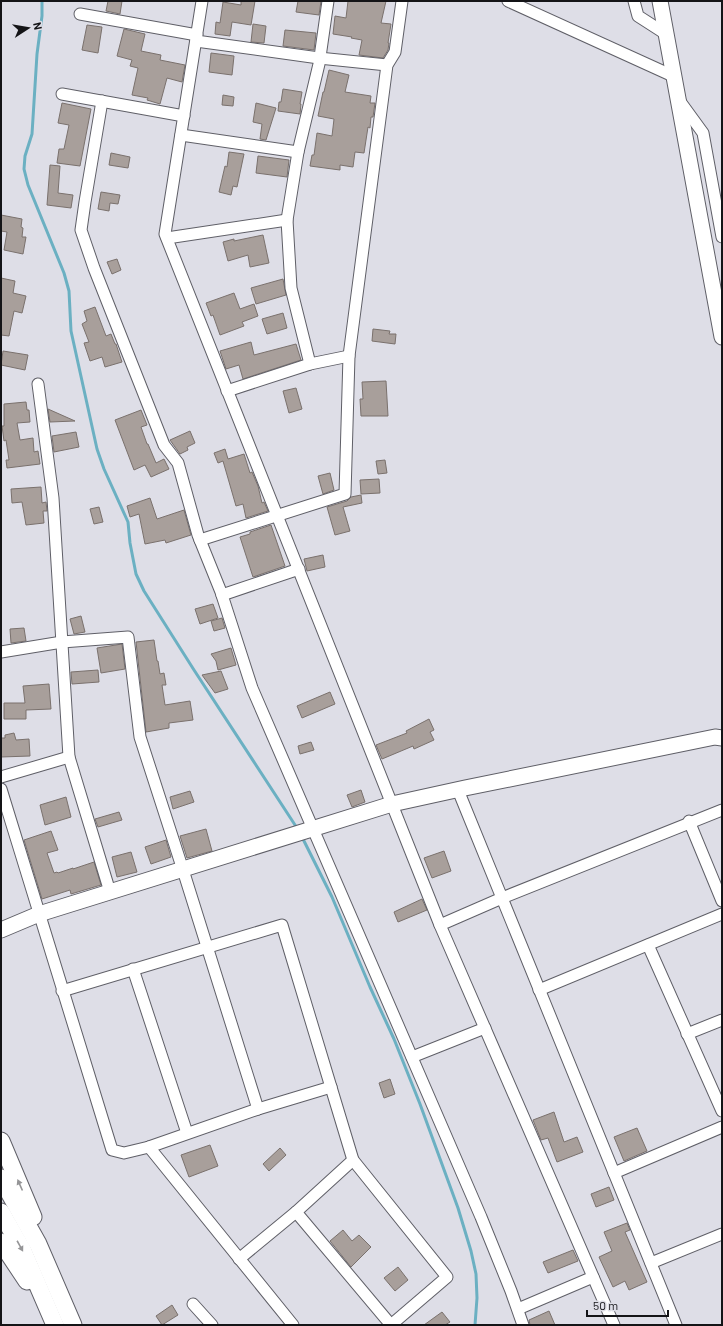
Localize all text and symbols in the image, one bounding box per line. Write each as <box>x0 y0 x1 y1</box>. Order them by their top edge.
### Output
north arrow <box>8 8 48 48</box>
text: N <box>31 21 45 31</box>
one-way arrow <box>17 1180 23 1191</box>
one-way arrow <box>17 1240 23 1252</box>
scale bar <box>587 1292 668 1318</box>
text: 50 m <box>593 1298 618 1312</box>

